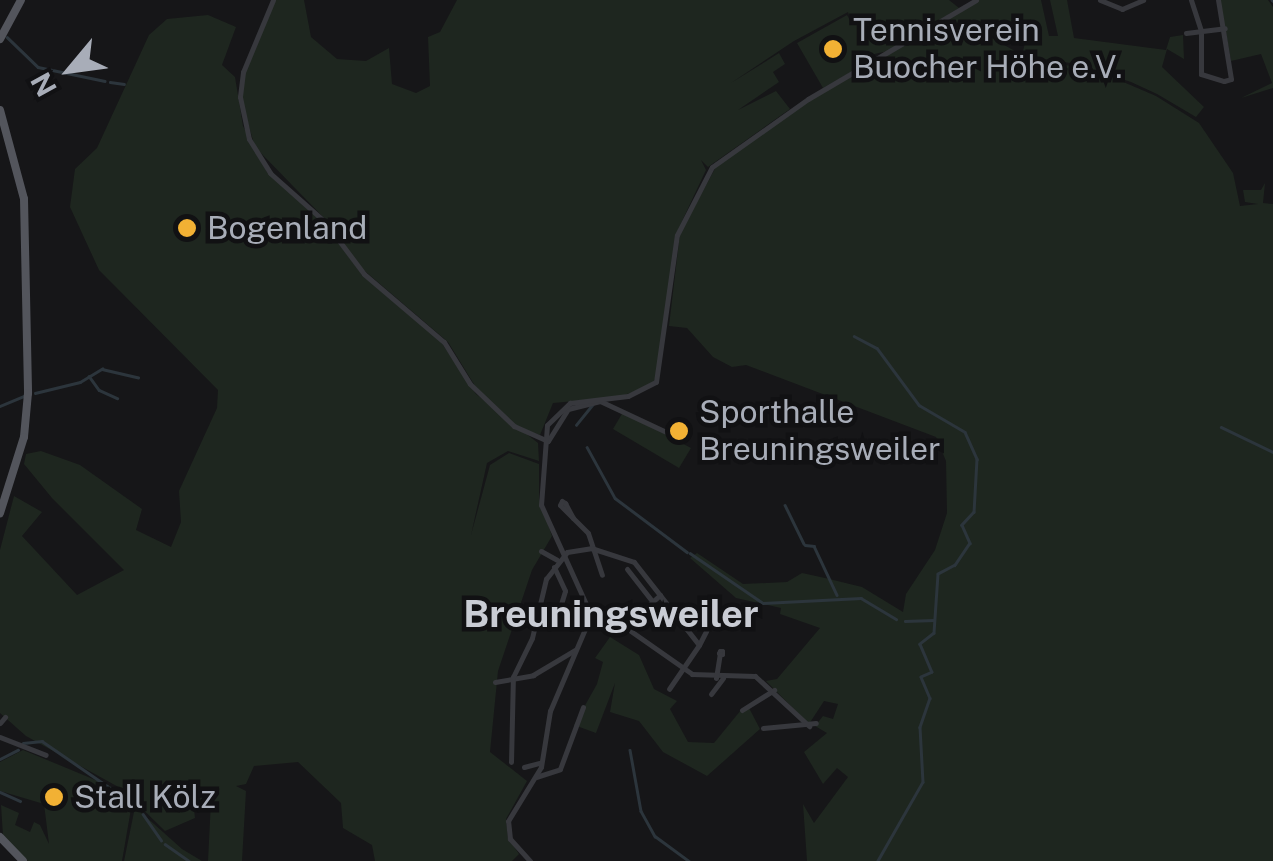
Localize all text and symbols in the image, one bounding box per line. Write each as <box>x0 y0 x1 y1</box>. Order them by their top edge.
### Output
place label: Tennisverein Buocher Höhe e.V. <box>853 12 1123 87</box>
north arrow <box>20 20 120 120</box>
marker: Tennisverein Buocher Höhe e.V. <box>822 38 844 60</box>
text: N <box>24 67 63 102</box>
place label: Bogenland <box>207 209 367 247</box>
marker: Bogenland <box>176 217 198 239</box>
place label: Sporthalle Breuningsweiler <box>699 394 941 469</box>
marker: Sporthalle Breuningsweiler <box>668 420 690 442</box>
district label: Breuningsweiler <box>463 591 759 637</box>
place label: Stall Kölz <box>74 778 216 816</box>
marker: Stall Kölz <box>43 786 65 808</box>

